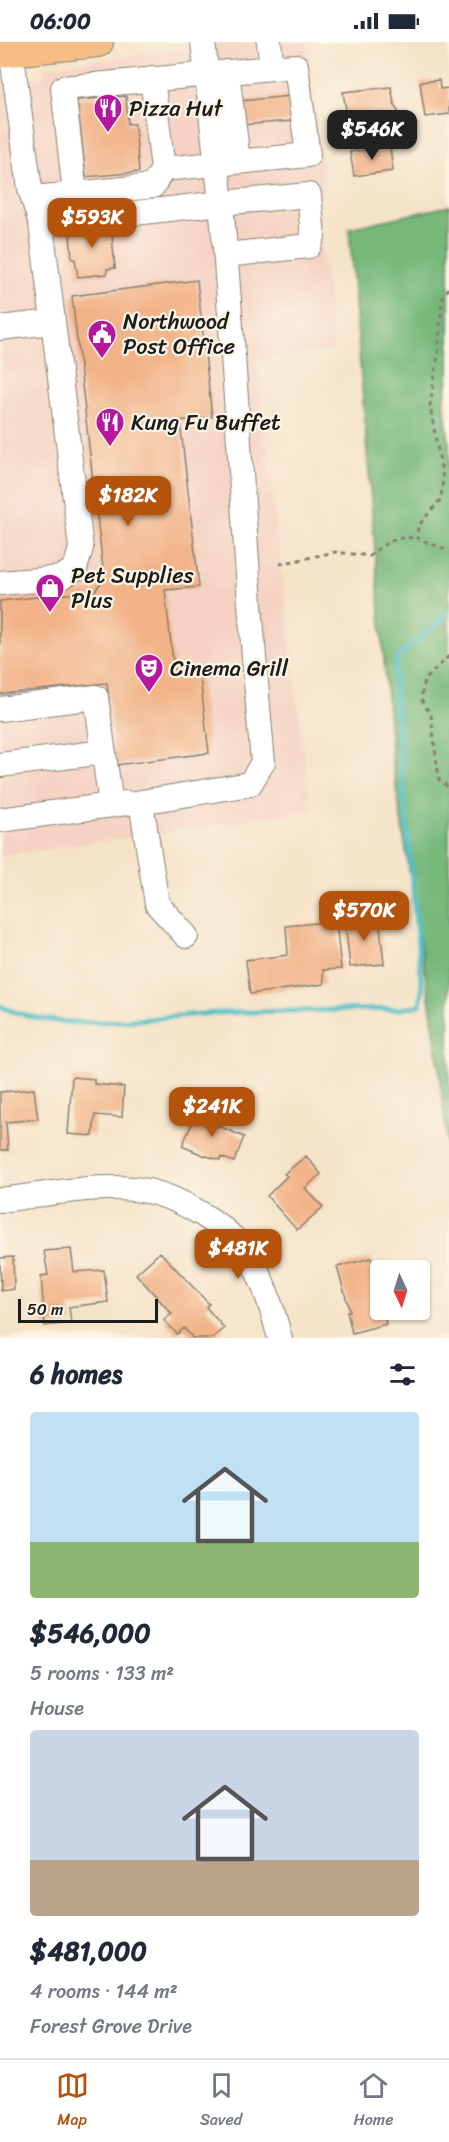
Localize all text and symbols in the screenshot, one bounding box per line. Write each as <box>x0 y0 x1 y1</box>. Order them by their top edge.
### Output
text: 06:00 <box>30 2 91 41</box>
place label: Pizza Hut <box>129 89 223 128</box>
restaurant icon: Pizza Hut <box>92 92 124 134</box>
pin: $546K <box>330 110 414 161</box>
text: $546K <box>341 112 403 147</box>
pin: $593K <box>50 198 134 249</box>
text: $593K <box>61 200 123 235</box>
place label: Northwood Post Office <box>123 302 235 366</box>
public building icon: Northwood Post Office <box>86 318 118 360</box>
place label: Kung Fu Buffet <box>131 403 281 442</box>
restaurant icon: Kung Fu Buffet <box>94 406 126 448</box>
pin: $182K <box>86 476 170 527</box>
text: $182K <box>99 478 157 513</box>
place label: Pet Supplies Plus <box>71 556 194 620</box>
shop icon: Pet Supplies Plus <box>34 572 66 614</box>
place label: Cinema Grill <box>170 649 289 688</box>
theatre icon: Cinema Grill <box>133 652 165 694</box>
pin: $570K <box>322 891 406 942</box>
text: $570K <box>333 893 395 928</box>
pin: $241K <box>170 1087 254 1138</box>
text: $241K <box>183 1089 241 1124</box>
pin: $481K <box>196 1229 280 1280</box>
text: $481K <box>209 1231 267 1266</box>
north arrow <box>370 1260 430 1320</box>
map controls <box>370 1260 430 1320</box>
text: 50 m <box>27 1295 63 1324</box>
scale bar <box>18 1296 158 1324</box>
text: 6 homes <box>30 1351 122 1397</box>
icon: filters <box>386 1358 419 1391</box>
icon: home <box>171 1451 279 1559</box>
text: $546,000 <box>30 1610 151 1656</box>
text: 5 rooms · 133 m² <box>30 1656 174 1691</box>
text: House <box>30 1691 84 1726</box>
icon: home <box>171 1769 279 1877</box>
text: $481,000 <box>30 1928 147 1974</box>
text: 4 rooms · 144 m² <box>30 1974 178 2009</box>
text: Forest Grove Drive <box>30 2009 192 2044</box>
tab: Map <box>56 2069 89 2134</box>
tab: Saved <box>200 2069 242 2134</box>
tab: Home <box>353 2069 393 2134</box>

